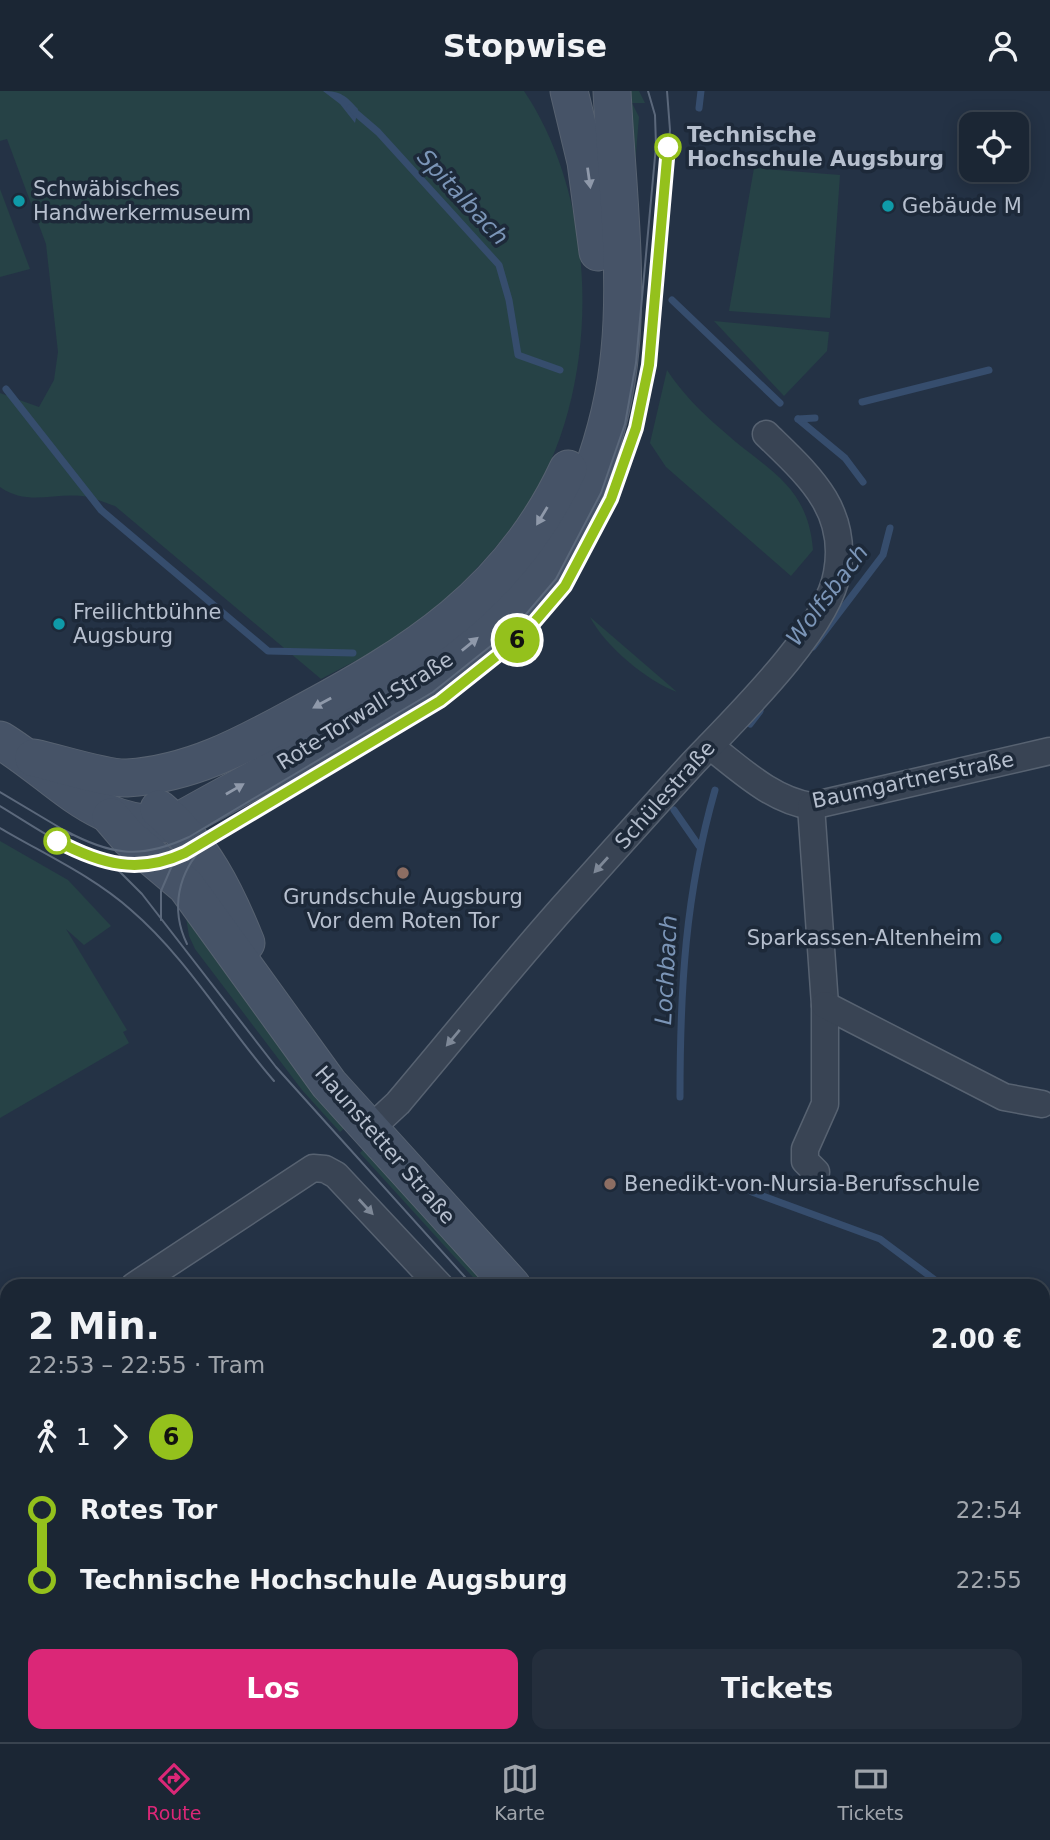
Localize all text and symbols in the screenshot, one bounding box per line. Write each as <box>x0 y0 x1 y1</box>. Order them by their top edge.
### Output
icon: back <box>28 27 66 65</box>
text: Stopwise <box>443 27 607 65</box>
icon: person <box>984 27 1022 65</box>
map controls <box>959 112 1029 182</box>
button: locate <box>959 112 1029 182</box>
place label: Technische Hochschule Augsburg <box>687 123 944 171</box>
marker: Technische Hochschule Augsburg <box>655 134 681 160</box>
water label: Spitalbach <box>412 144 514 250</box>
one-way arrow <box>583 167 594 189</box>
place label: Schwäbisches Handwerkermuseum <box>33 177 251 225</box>
marker: Schwäbisches Handwerkermuseum <box>11 193 27 209</box>
place label: Gebäude M <box>902 194 1022 218</box>
marker: Gebäude M <box>880 198 896 214</box>
one-way arrow <box>536 507 548 526</box>
water label: Wolfsbach <box>781 540 873 650</box>
place label: Freilichtbühne Augsburg <box>73 600 221 648</box>
marker: Freilichtbühne Augsburg <box>51 616 67 632</box>
line badge: 6 <box>494 617 540 663</box>
text: 6 <box>509 626 525 654</box>
one-way arrow <box>462 637 479 652</box>
street label: Rote-Torwall-Straße <box>273 647 457 775</box>
one-way arrow <box>312 697 332 709</box>
street label: Schülestraße <box>610 736 720 854</box>
street label: Baumgartnerstraße <box>810 747 1016 813</box>
one-way arrow <box>225 783 245 795</box>
unlabelled marker <box>44 828 70 854</box>
one-way arrow <box>594 856 610 873</box>
marker: Grundschule Augsburg Vor dem Roten Tor <box>395 865 411 881</box>
place label: Grundschule Augsburg Vor dem Roten Tor <box>283 885 523 933</box>
water label: Lochbach <box>650 914 682 1026</box>
place label: Sparkassen-Altenheim <box>747 926 982 950</box>
marker: Sparkassen-Altenheim <box>988 930 1004 946</box>
one-way arrow <box>446 1029 461 1046</box>
street label: Haunstetter Straße <box>310 1061 460 1229</box>
place label: Benedikt-von-Nursia-Berufsschule <box>624 1172 980 1196</box>
marker: Benedikt-von-Nursia-Berufsschule <box>602 1176 618 1192</box>
one-way arrow <box>357 1198 373 1215</box>
text: 2 Min. <box>28 1304 160 1348</box>
text: 2.00 € <box>931 1324 1022 1354</box>
text: 22:53 – 22:55 · Tram <box>28 1352 265 1378</box>
icon: walk <box>28 1418 66 1456</box>
icon: forward <box>101 1418 139 1456</box>
text: 6 <box>163 1423 179 1451</box>
text: 1 <box>76 1424 91 1450</box>
text: Rotes Tor <box>80 1495 217 1525</box>
text: 22:54 <box>956 1497 1022 1523</box>
text: Technische Hochschule Augsburg <box>80 1565 568 1595</box>
text: 22:55 <box>956 1567 1022 1593</box>
button: Los <box>28 1649 518 1729</box>
button: Tickets <box>532 1649 1022 1729</box>
tab: Route <box>146 1760 201 1824</box>
tab: Karte <box>494 1760 545 1824</box>
tab: Tickets <box>838 1760 904 1824</box>

